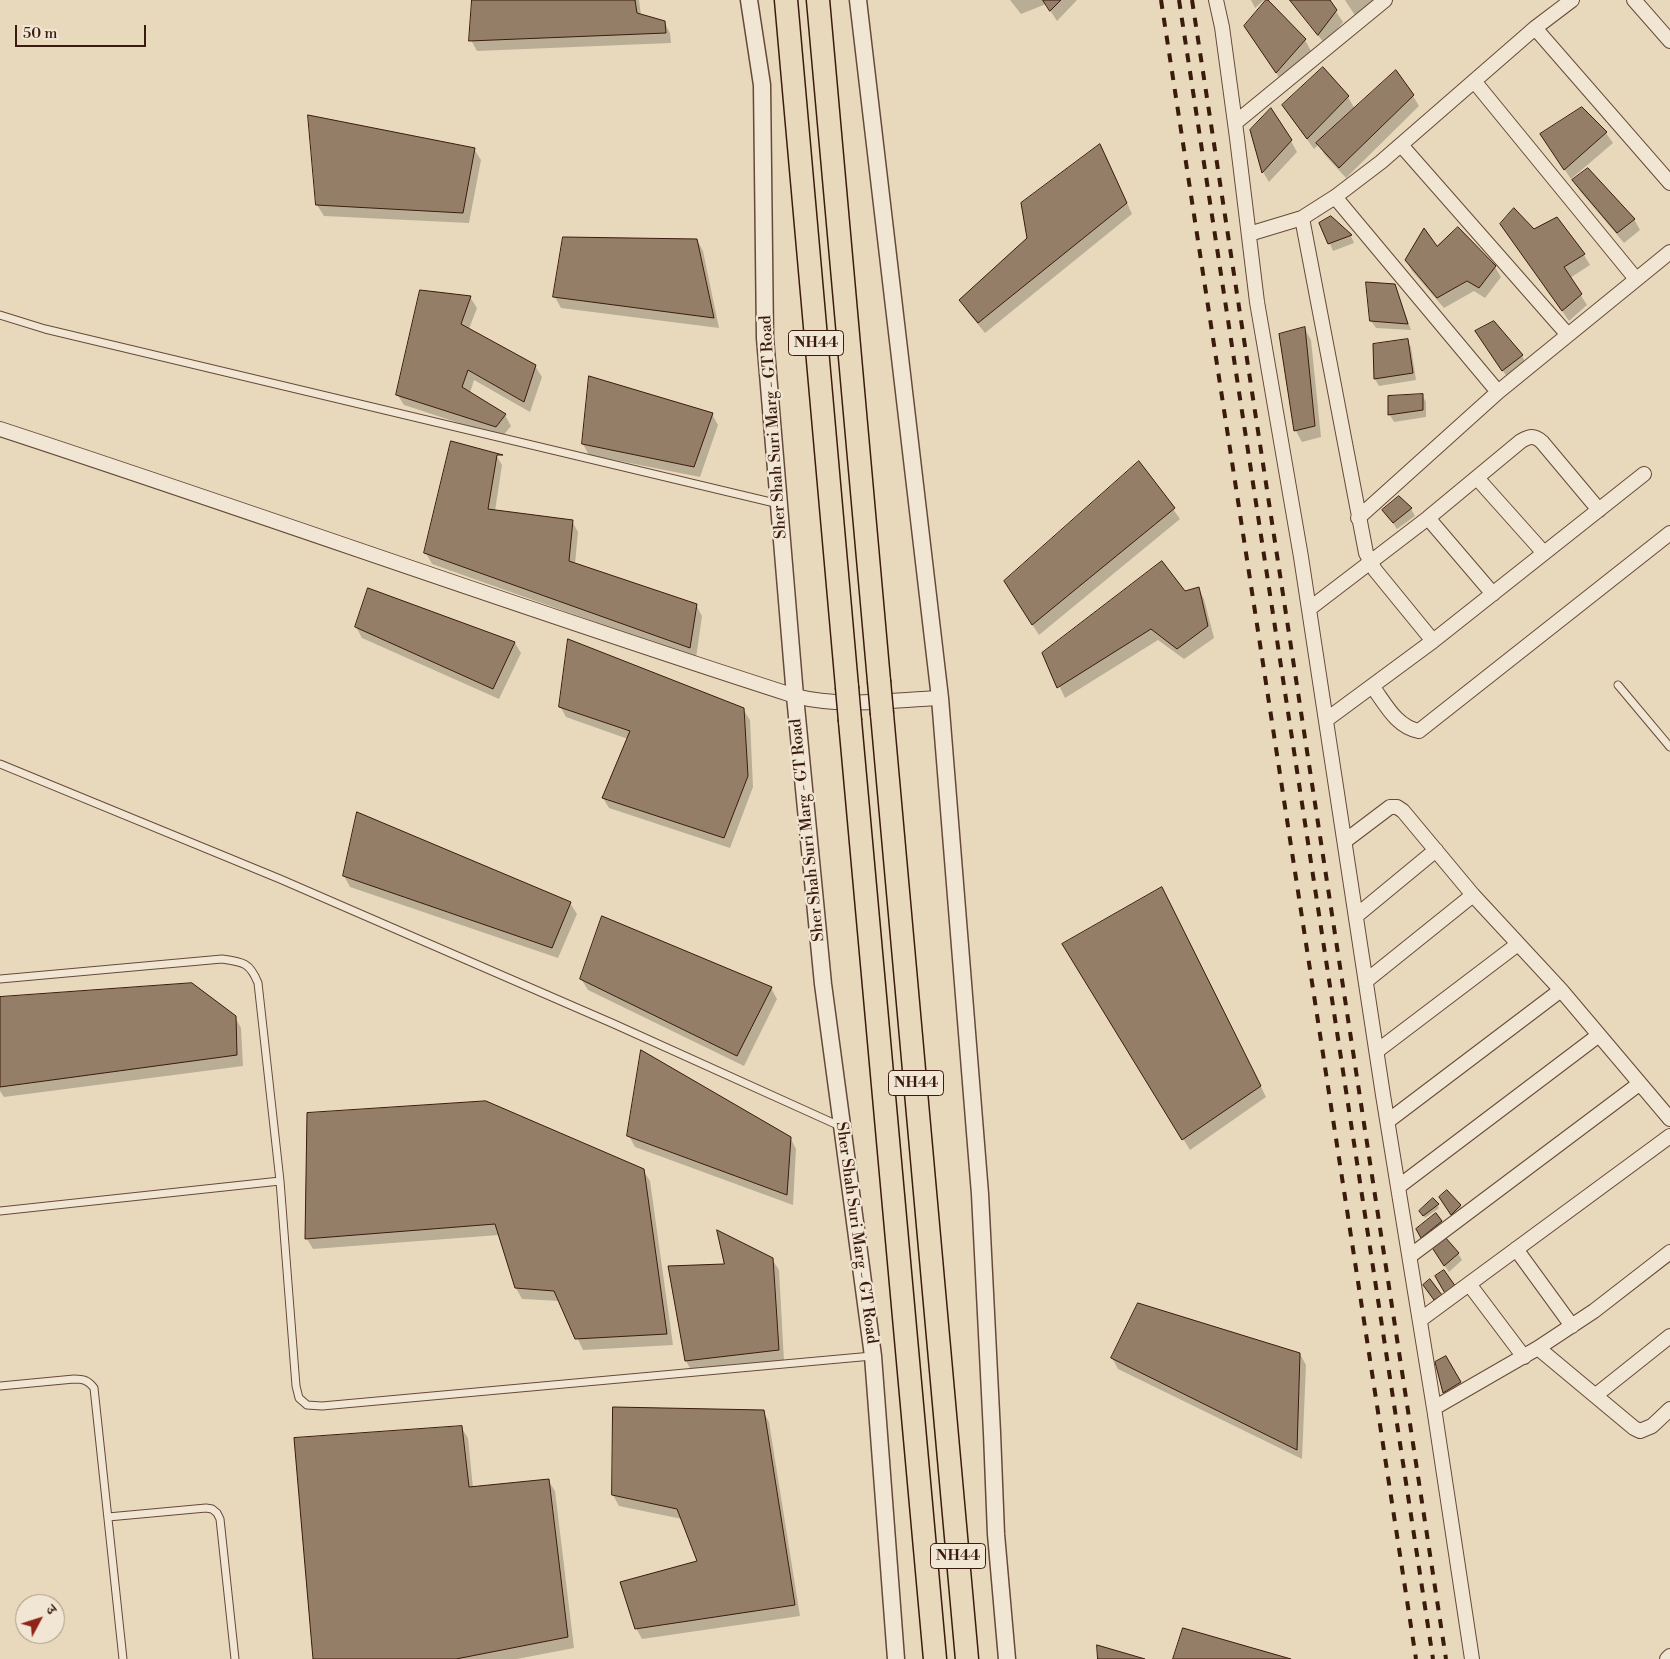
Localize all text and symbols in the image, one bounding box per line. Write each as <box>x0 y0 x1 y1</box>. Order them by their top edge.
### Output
scale bar <box>18 15 149 47</box>
text: 50 m <box>23 24 57 43</box>
street label: Sher Shah Suri Marg - GT Road <box>757 315 791 539</box>
road number: NH44 <box>788 330 844 356</box>
street label: Sher Shah Suri Marg - GT Road <box>787 718 829 942</box>
road number: NH44 <box>888 1070 944 1096</box>
street label: Sher Shah Suri Marg - GT Road <box>831 1121 881 1345</box>
road number: NH44 <box>930 1544 986 1568</box>
north arrow <box>15 1594 65 1644</box>
text: उ <box>42 1601 60 1619</box>

